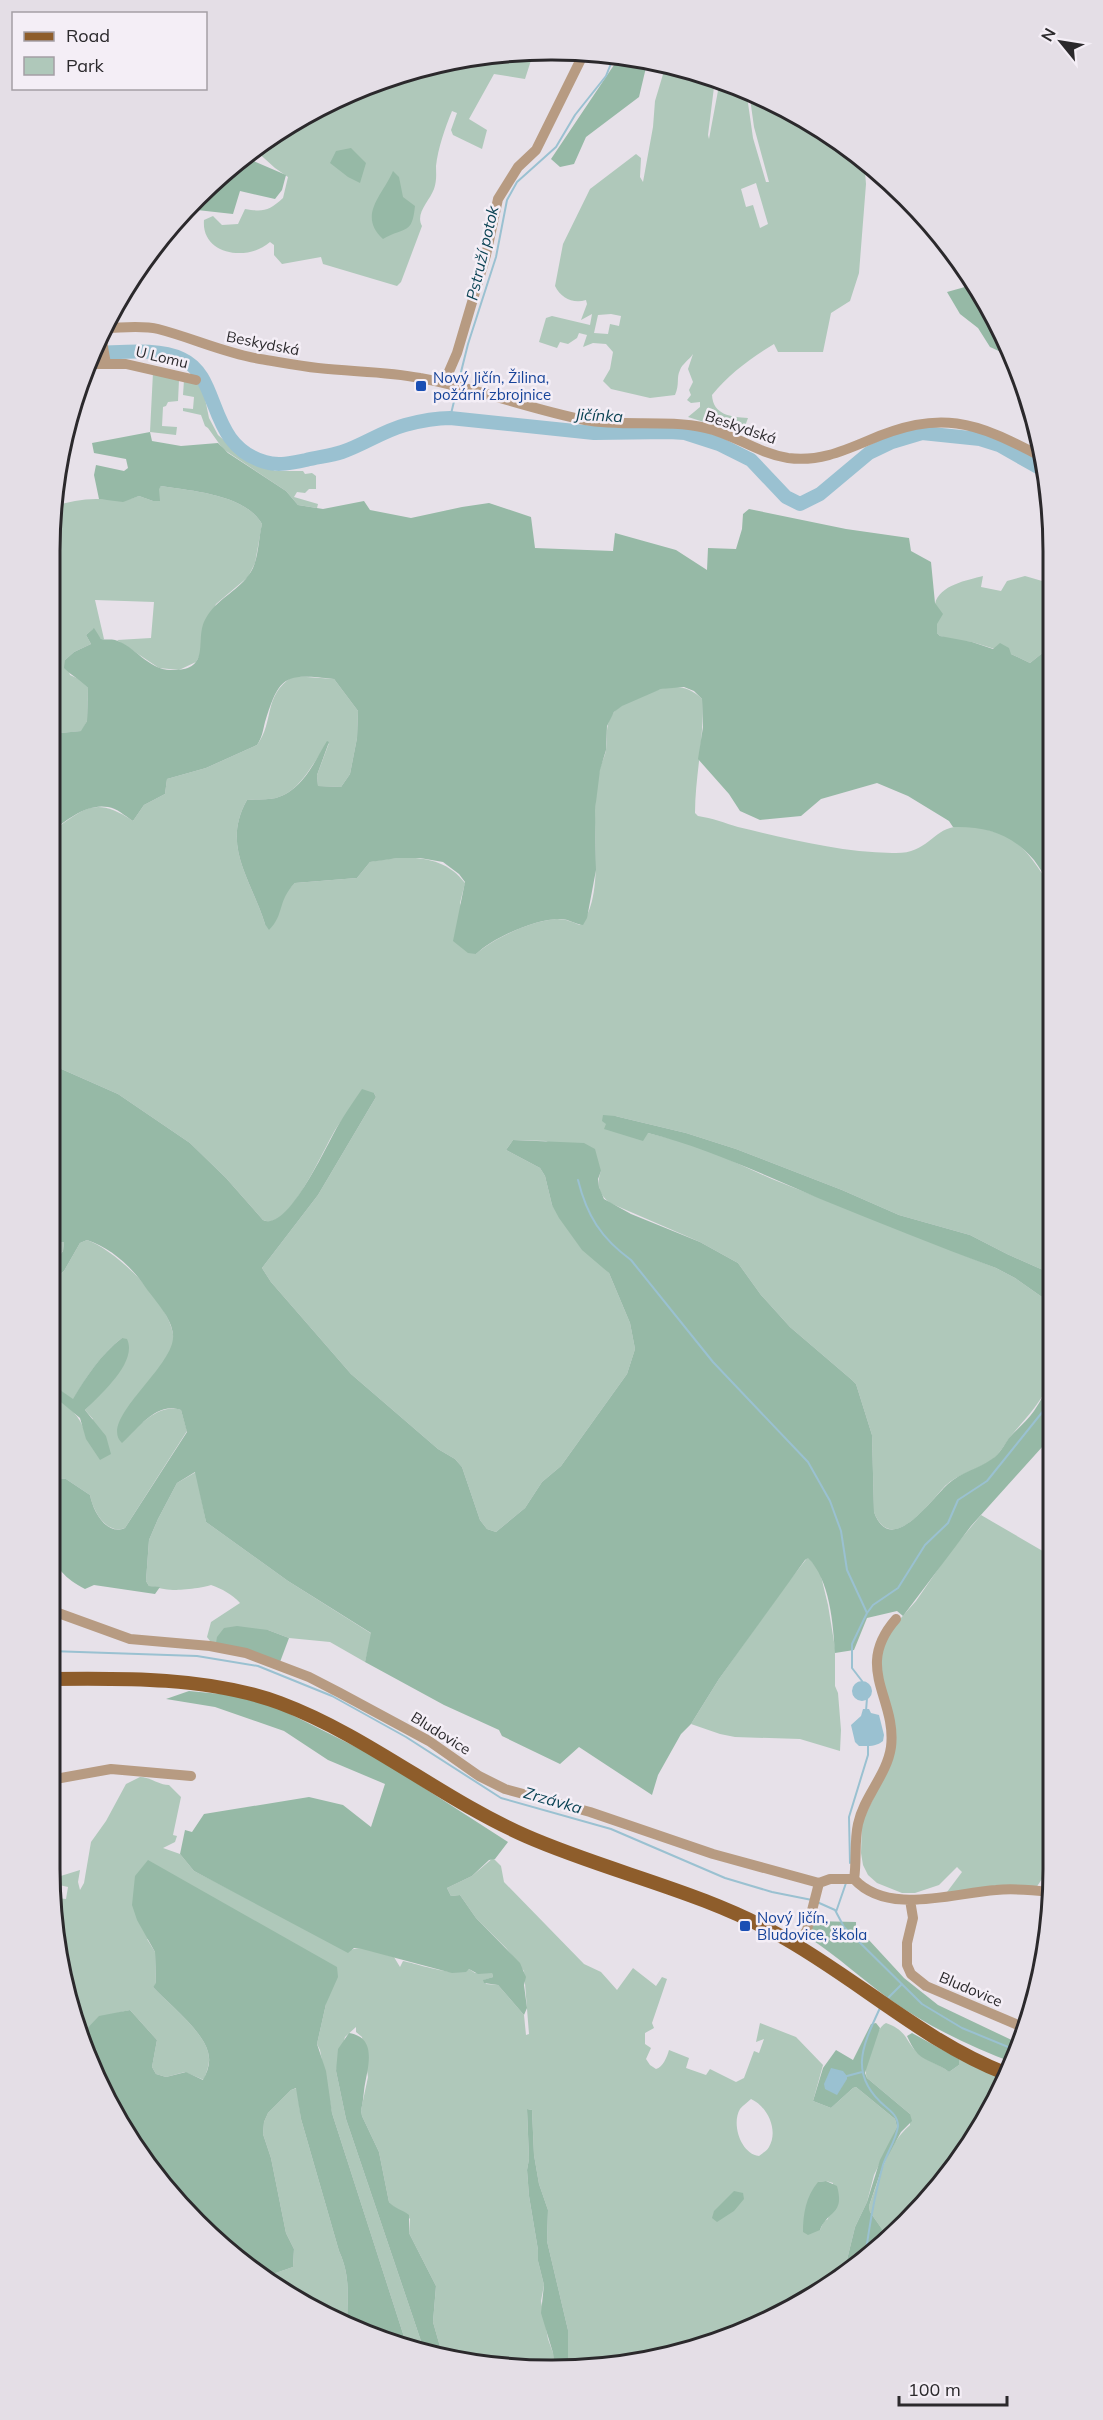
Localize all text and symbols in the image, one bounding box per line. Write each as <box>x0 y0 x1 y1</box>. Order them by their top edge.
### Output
legend <box>12 12 207 90</box>
north arrow <box>1031 12 1091 72</box>
text: Road <box>66 24 110 47</box>
text: N <box>1036 24 1060 45</box>
text: Park <box>66 54 105 77</box>
water label: Pstruží potok <box>461 203 503 302</box>
street label: Beskydská <box>225 327 301 359</box>
street label: U Lomu <box>134 342 190 372</box>
place label: Nový Jičín, Žilina, požární zbrojnice <box>433 368 551 404</box>
marker: Nový Jičín, Žilina, požární zbrojnice <box>414 379 428 393</box>
water label: Jičínka <box>573 404 624 426</box>
street label: Beskydská <box>703 406 779 448</box>
street label: Bludovice <box>408 1707 474 1759</box>
water label: Zrzávka <box>522 1782 585 1818</box>
place label: Nový Jičín, Bludovice, škola <box>757 1908 867 1944</box>
marker: Nový Jičín, Bludovice, škola <box>738 1919 752 1933</box>
street label: Bludovice <box>937 1967 1005 2011</box>
scale bar <box>899 2369 1007 2407</box>
text: 100 m <box>908 2378 961 2401</box>

